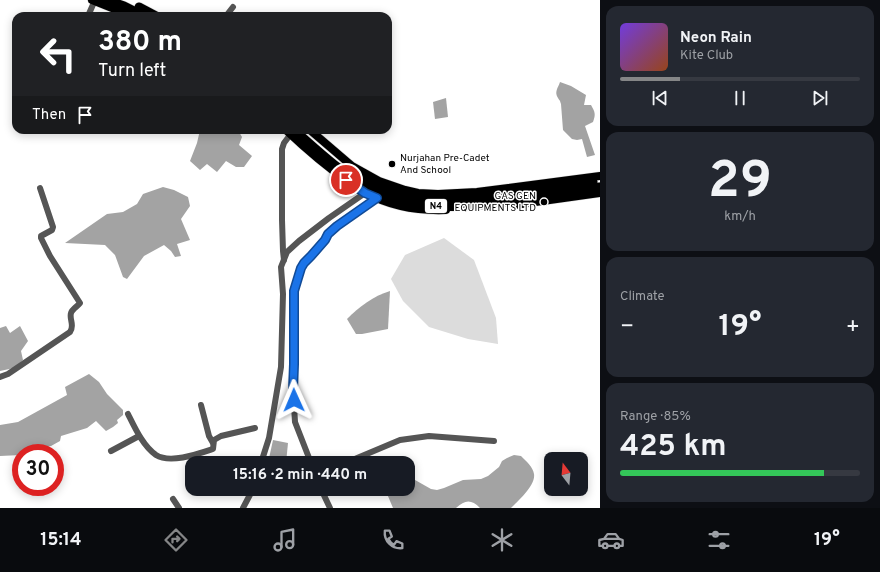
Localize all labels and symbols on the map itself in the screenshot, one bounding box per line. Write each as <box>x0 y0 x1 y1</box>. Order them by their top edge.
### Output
place label: Nurjahan Pre-Cadet And School <box>400 152 490 177</box>
marker: Nurjahan Pre-Cadet And School <box>387 159 397 169</box>
pin <box>329 163 363 197</box>
place label: GAS GEN EQUIPMENTS LTD <box>455 190 536 215</box>
marker: GAS GEN EQUIPMENTS LTD <box>539 197 549 207</box>
road number: N4 <box>425 199 447 213</box>
position arrow <box>273 379 315 421</box>
speed limit sign: 30 <box>12 444 64 496</box>
north arrow <box>544 452 588 496</box>

